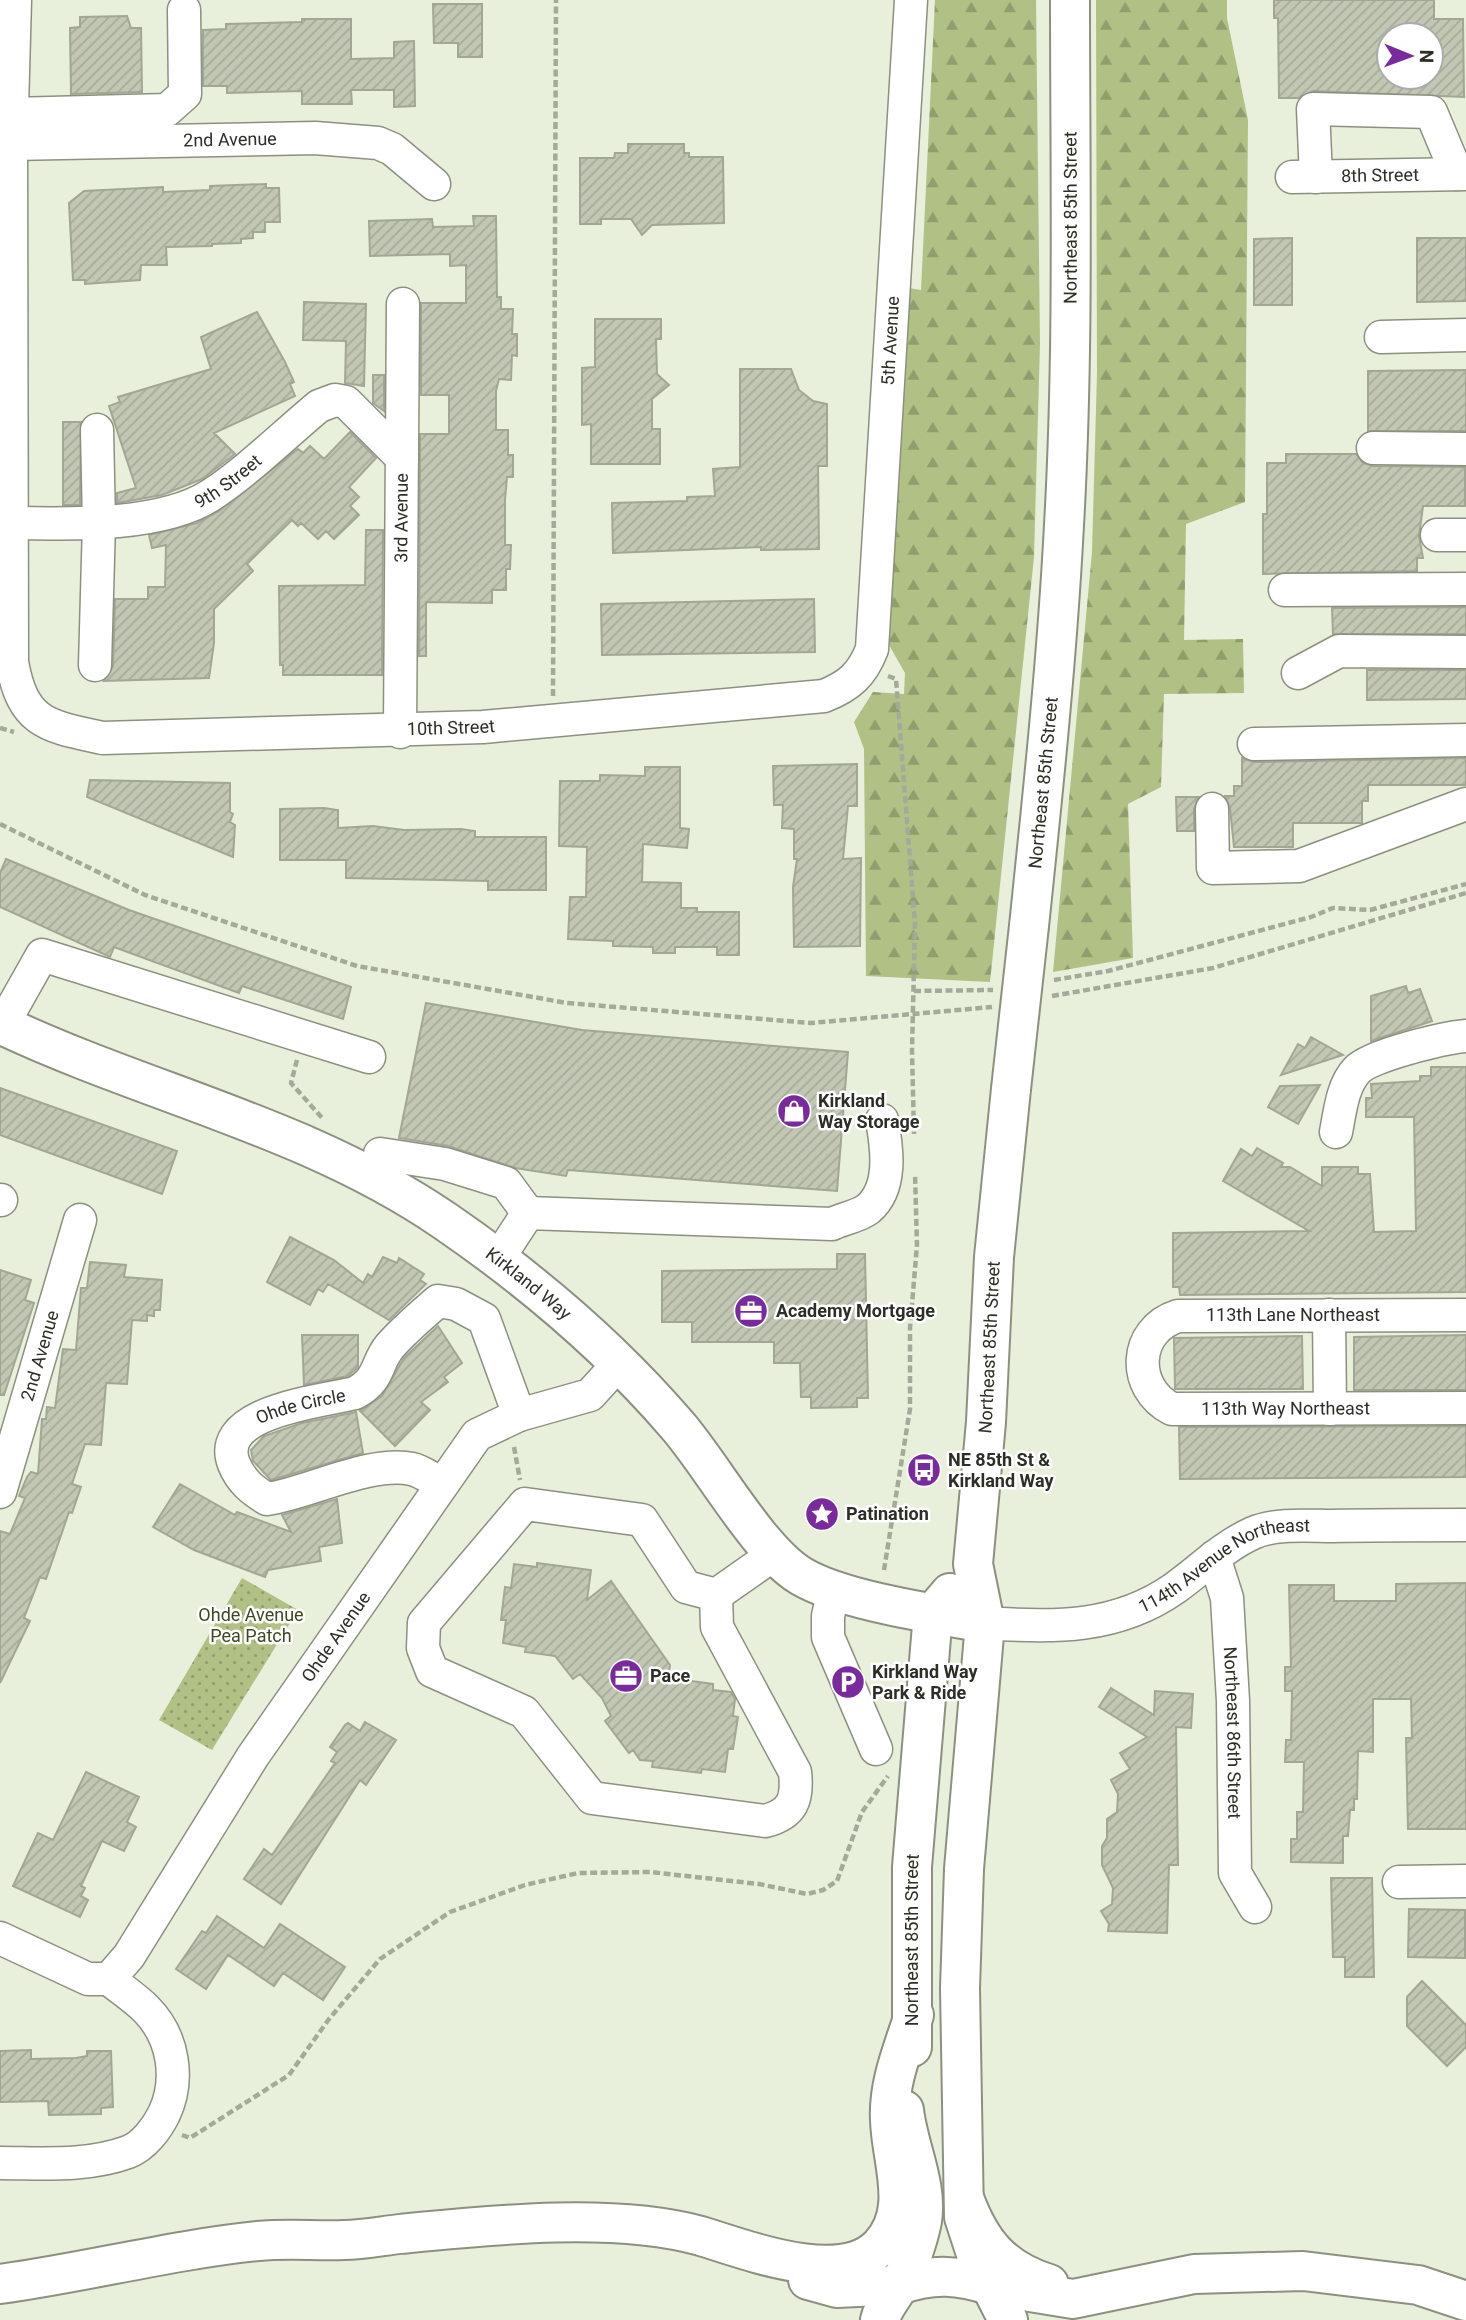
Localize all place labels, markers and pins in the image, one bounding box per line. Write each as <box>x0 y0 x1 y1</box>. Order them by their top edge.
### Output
place label: Kirkland Way Storage <box>818 1090 920 1132</box>
shop icon: Kirkland Way Storage <box>775 1092 813 1130</box>
office icon: Academy Mortgage <box>732 1292 770 1330</box>
place label: Academy Mortgage <box>776 1300 935 1321</box>
place label: NE 85th St & Kirkland Way <box>948 1449 1054 1491</box>
bus stop icon: NE 85th St & Kirkland Way <box>905 1451 943 1489</box>
place icon: Patination <box>803 1495 841 1533</box>
place label: Patination <box>846 1503 929 1524</box>
office icon: Pace <box>607 1657 645 1695</box>
place label: Kirkland Way Park & Ride <box>872 1661 978 1703</box>
parking icon: Kirkland Way Park & Ride <box>829 1663 867 1701</box>
place label: Pace <box>650 1665 691 1686</box>

